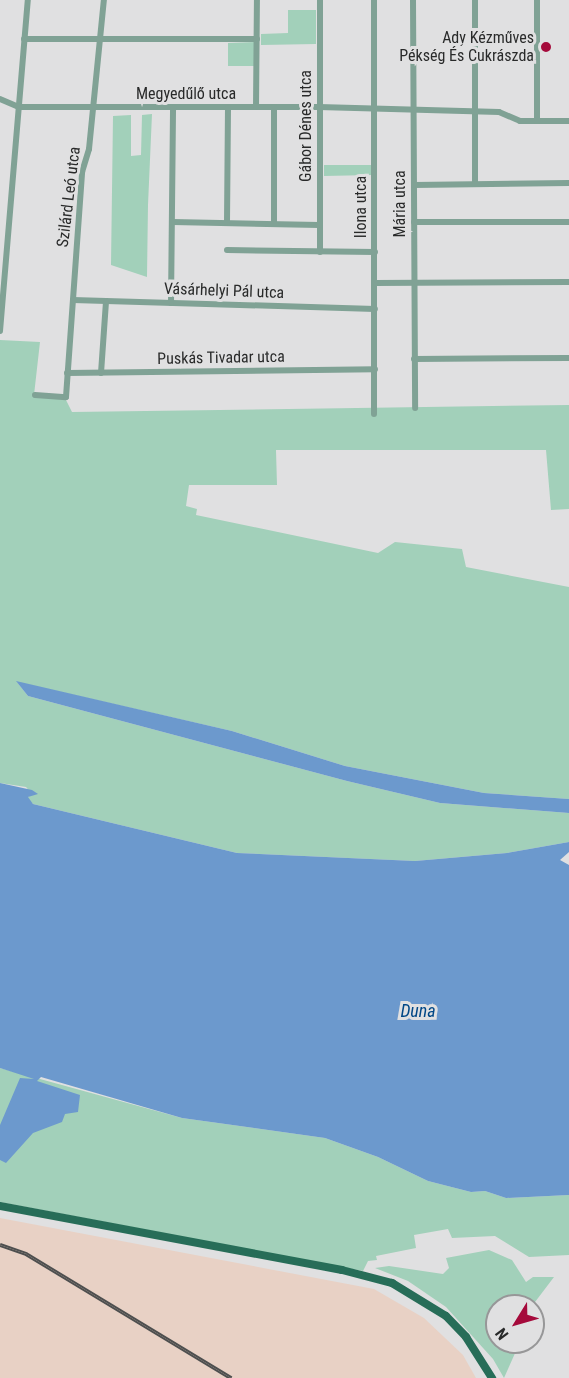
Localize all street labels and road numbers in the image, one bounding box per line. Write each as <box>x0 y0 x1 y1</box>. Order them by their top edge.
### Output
street label: Gábor Dénes utca <box>296 70 316 182</box>
street label: Megyedűlő utca <box>136 84 236 104</box>
street label: Szilárd Leó utca <box>53 146 85 248</box>
street label: Mária utca <box>390 170 410 238</box>
street label: Ilona utca <box>351 176 371 238</box>
street label: Vásárhelyi Pál utca <box>164 279 284 303</box>
street label: Puskás Tivadar utca <box>157 347 285 369</box>

